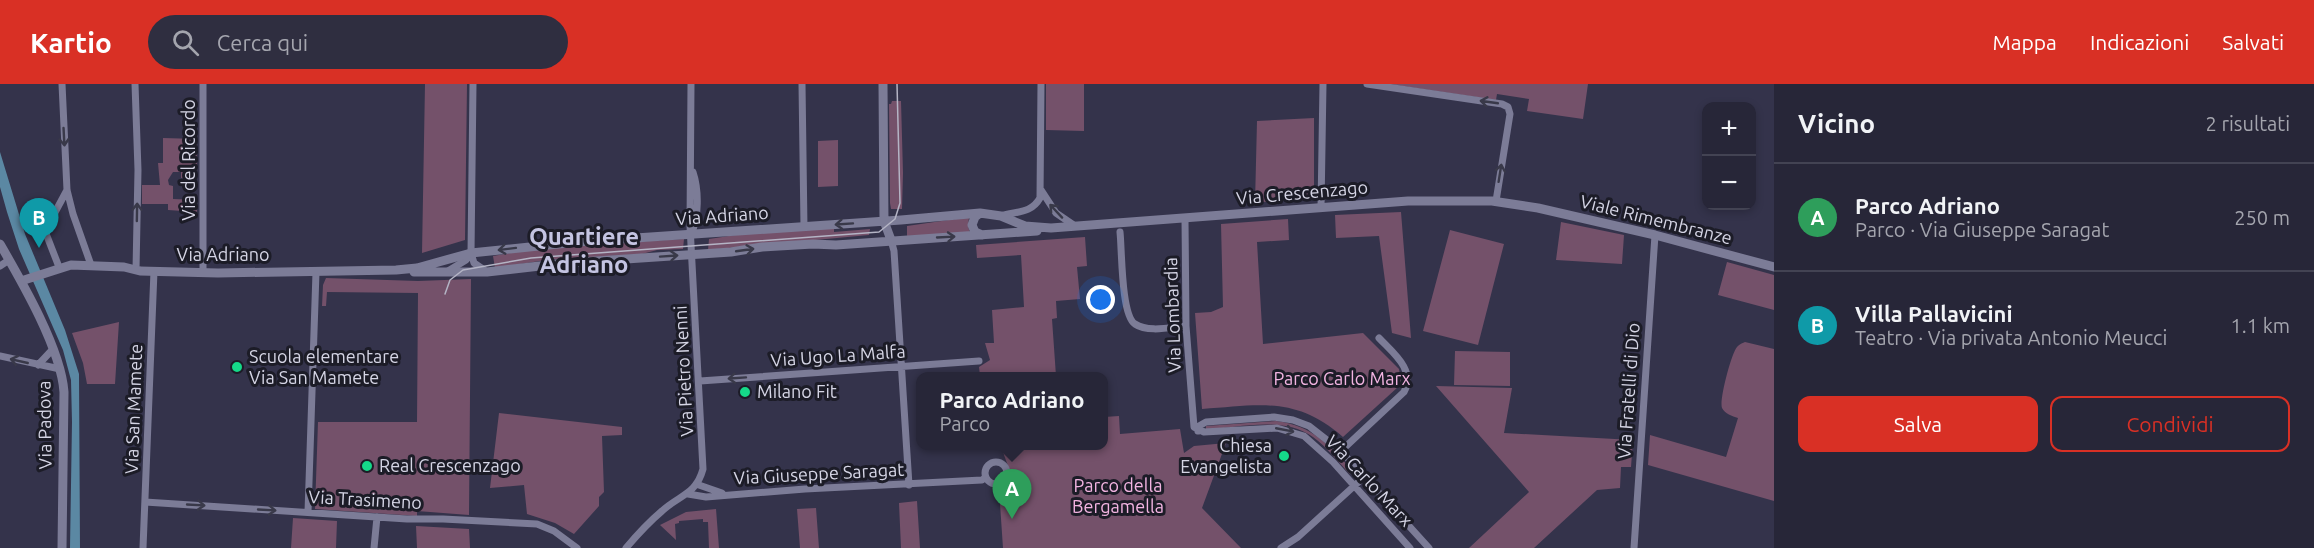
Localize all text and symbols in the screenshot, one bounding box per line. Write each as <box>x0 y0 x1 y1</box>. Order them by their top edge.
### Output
search box <box>148 15 568 69</box>
icon: search <box>169 26 202 59</box>
text: Kartio <box>30 27 112 58</box>
text: Cerca qui <box>217 30 308 55</box>
text: Mappa <box>1992 30 2057 54</box>
text: Indicazioni <box>2090 30 2189 54</box>
text: Salvati <box>2222 30 2284 54</box>
one-way arrow <box>1480 97 1500 108</box>
street label: Via del Ricordo <box>178 99 198 221</box>
map controls <box>1702 102 1756 210</box>
button: + <box>1702 102 1756 156</box>
text: Vicino <box>1798 109 1875 138</box>
text: 2 risultati <box>2206 112 2290 135</box>
one-way arrow <box>59 126 70 146</box>
button: − <box>1702 156 1756 210</box>
one-way arrow <box>1495 164 1506 184</box>
street label: Via Crescenzago <box>1235 176 1369 208</box>
street label: Viale Rimembranze <box>1578 190 1734 248</box>
text: Parco Adriano <box>1855 193 2000 218</box>
pin: B <box>20 198 58 248</box>
one-way arrow <box>132 202 143 222</box>
street label: Via Adriano <box>675 202 769 228</box>
one-way arrow <box>1049 204 1064 219</box>
text: A <box>1810 206 1825 229</box>
text: 250 m <box>2234 206 2290 229</box>
text: Parco · Via Giuseppe Saragat <box>1855 218 2109 241</box>
one-way arrow <box>835 219 855 230</box>
district label: Quartiere Adriano <box>529 223 639 278</box>
one-way arrow <box>935 232 955 243</box>
street label: Via Adriano <box>176 244 270 264</box>
one-way arrow <box>498 244 518 255</box>
one-way arrow <box>735 245 755 256</box>
one-way arrow <box>659 250 679 261</box>
street label: Via Lombardia <box>1160 257 1184 373</box>
your location <box>1086 285 1115 314</box>
text: Villa Pallavicini <box>1855 301 2013 326</box>
street label: Via Pietro Nenni <box>670 305 696 437</box>
text: B <box>1811 314 1824 337</box>
text: 1.1 km <box>2231 314 2290 337</box>
street label: Via Fratelli di Dio <box>1613 322 1643 460</box>
text: Teatro · Via privata Antonio Meucci <box>1855 326 2167 349</box>
street label: Via Ugo La Malfa <box>770 340 906 370</box>
street label: Via San Mamete <box>121 344 145 474</box>
place label: Scuola elementare Via San Mamete <box>249 346 399 387</box>
one-way arrow <box>10 354 29 366</box>
marker: Scuola elementare Via San Mamete <box>230 360 244 374</box>
park label: Parco Carlo Marx <box>1273 368 1411 388</box>
popup <box>916 372 1108 450</box>
one-way arrow <box>728 373 748 384</box>
street label: Via Padova <box>33 381 55 470</box>
place label: Milano Fit <box>757 381 837 401</box>
marker: Milano Fit <box>738 385 752 399</box>
text: Parco Adriano <box>940 387 1084 412</box>
button: Salva <box>1798 396 2038 452</box>
button: Condividi <box>2050 396 2290 452</box>
text: Parco <box>940 412 990 435</box>
one-way arrow <box>1275 425 1294 436</box>
street label: Via Carlo Marx <box>1322 431 1417 530</box>
place label: Chiesa Evangelista <box>1180 435 1272 476</box>
marker: Chiesa Evangelista <box>1277 449 1291 463</box>
place label: Real Crescenzago <box>379 455 521 475</box>
marker: Real Crescenzago <box>360 459 374 473</box>
street label: Via Giuseppe Saragat <box>733 459 905 487</box>
pin: A <box>992 470 1032 519</box>
park label: Parco della Bergamella <box>1072 475 1164 516</box>
street label: Via Trasimeno <box>308 486 422 512</box>
one-way arrow <box>186 500 206 511</box>
one-way arrow <box>256 504 276 515</box>

